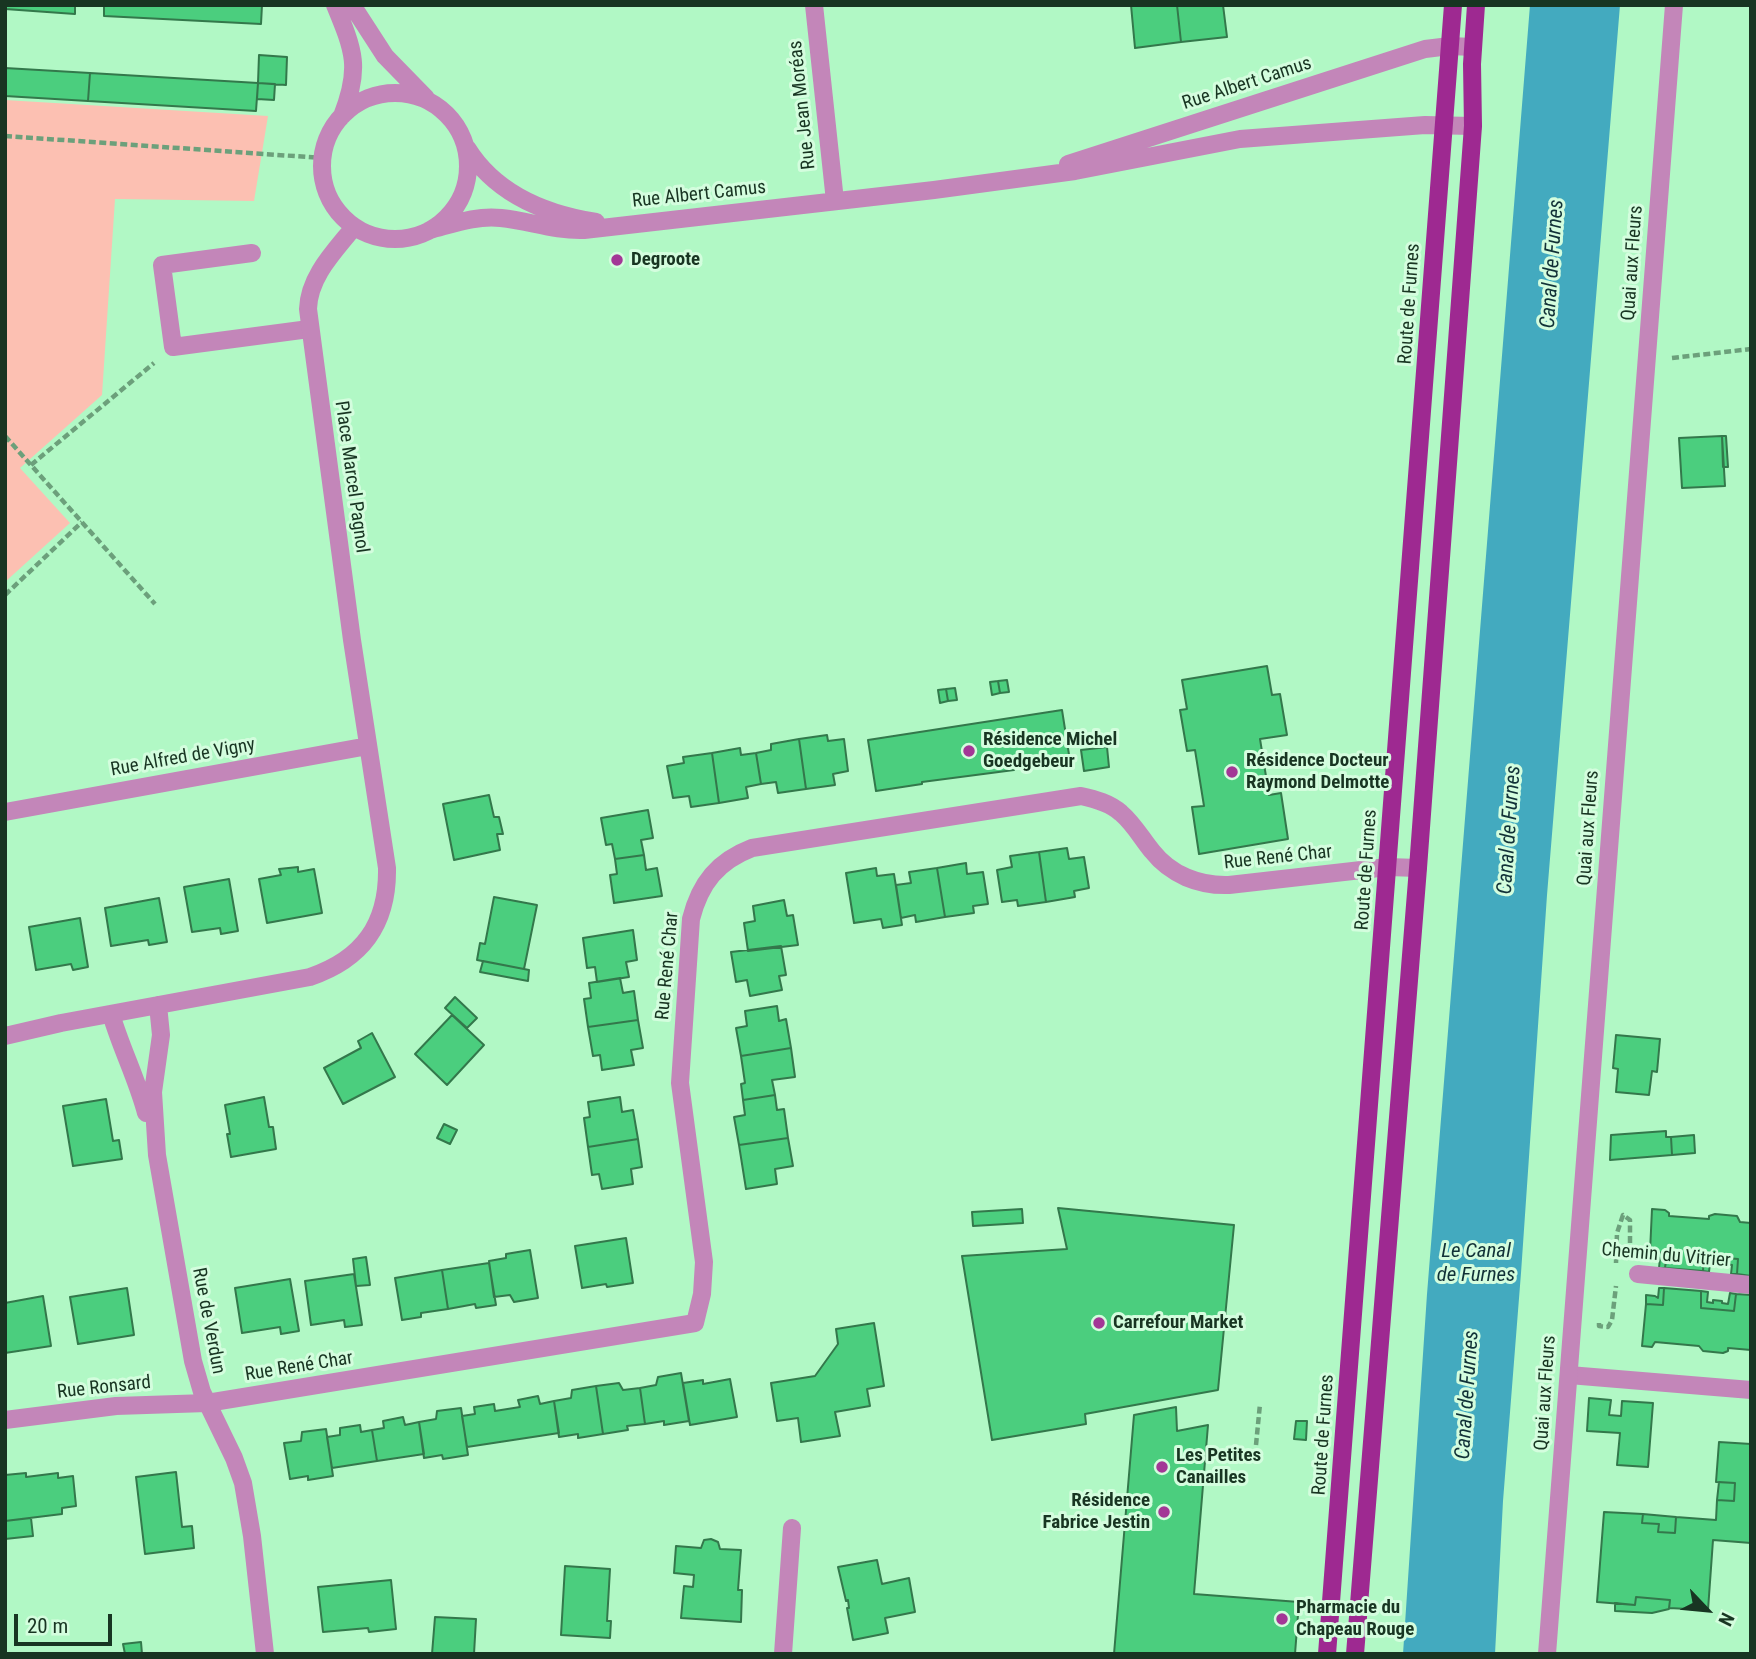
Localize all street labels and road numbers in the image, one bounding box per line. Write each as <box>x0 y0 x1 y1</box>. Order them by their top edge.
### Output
street label: Rue Jean Moréas <box>785 39 821 171</box>
street label: Rue Albert Camus <box>1180 52 1314 116</box>
street label: Rue Albert Camus <box>631 177 767 213</box>
street label: Quai aux Fleurs <box>1618 205 1648 321</box>
street label: Route de Furnes <box>1394 243 1426 365</box>
street label: Place Marcel Pagnol <box>329 399 373 555</box>
street label: Rue Alfred de Vigny <box>109 734 257 782</box>
street label: Quai aux Fleurs <box>1574 770 1604 886</box>
street label: Route de Furnes <box>1351 809 1383 931</box>
street label: Rue René Char <box>1223 841 1333 875</box>
street label: Rue René Char <box>652 911 684 1021</box>
street label: Chemin du Vitrier <box>1600 1239 1732 1273</box>
street label: Rue de Verdun <box>187 1266 229 1376</box>
street label: Quai aux Fleurs <box>1531 1335 1561 1451</box>
street label: Rue René Char <box>243 1347 355 1387</box>
street label: Rue Ronsard <box>56 1372 152 1404</box>
street label: Route de Furnes <box>1308 1374 1340 1496</box>

